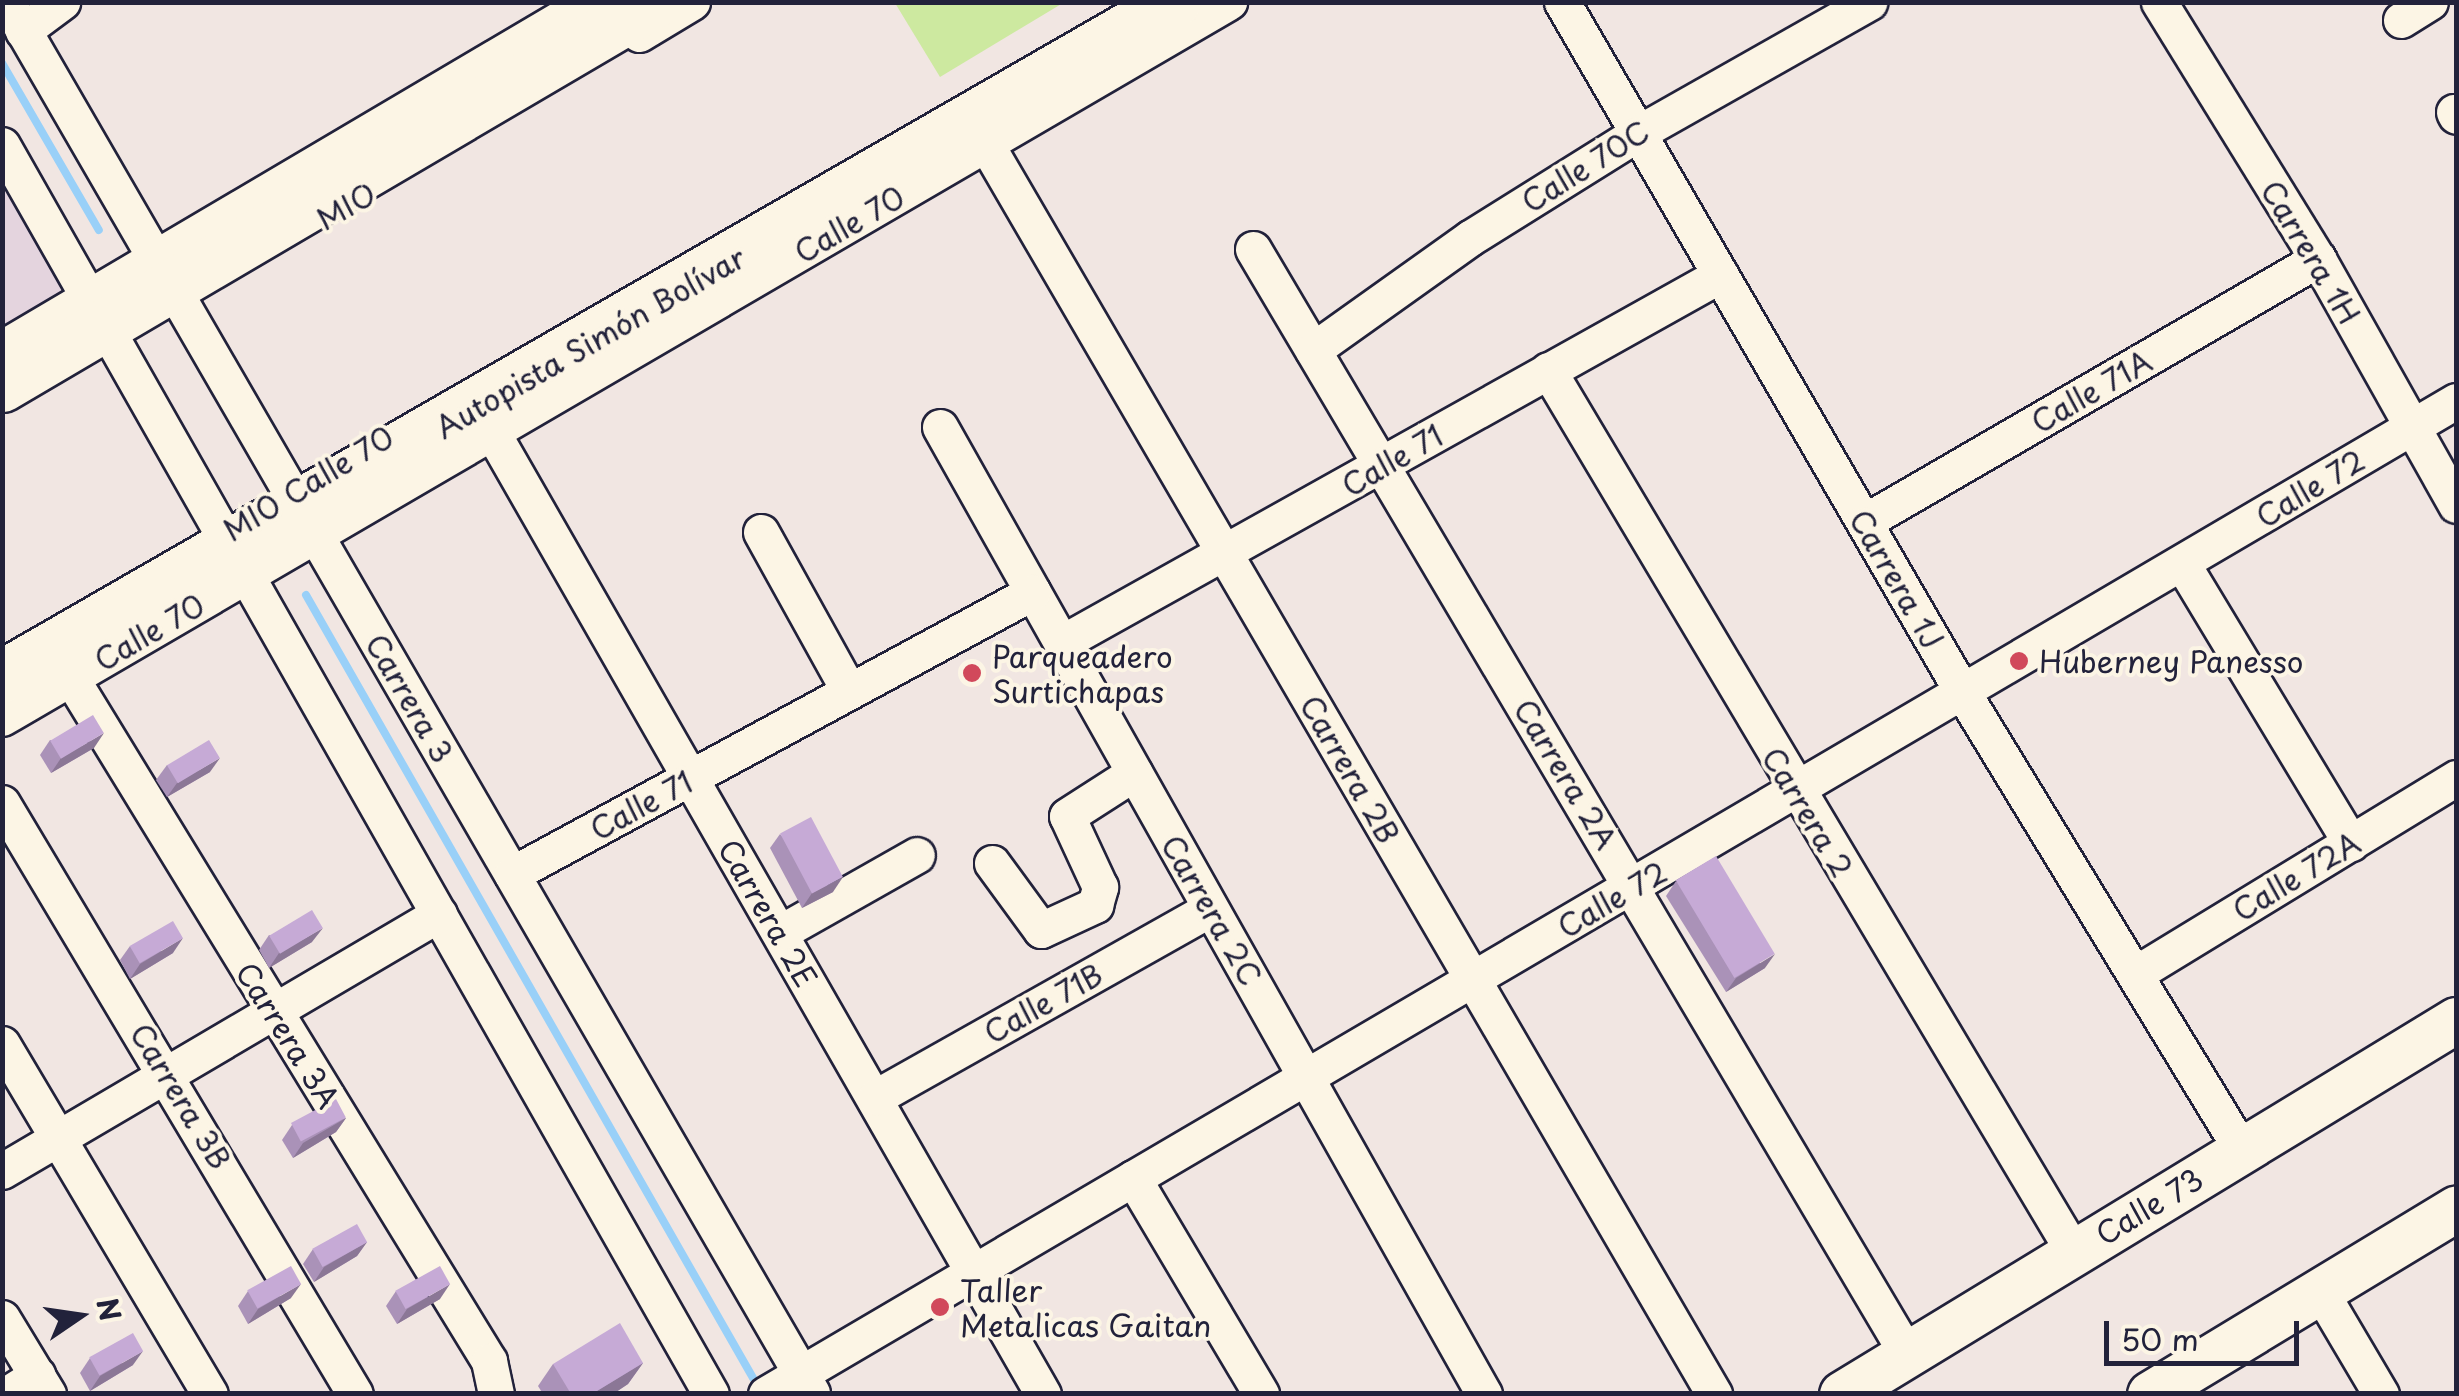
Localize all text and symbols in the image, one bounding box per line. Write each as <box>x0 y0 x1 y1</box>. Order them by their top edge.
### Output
street label: Calle 70C <box>1514 113 1656 219</box>
street label: Carrera 1H <box>2254 174 2368 330</box>
street label: MIO <box>310 175 382 237</box>
street label: Calle 70 <box>788 178 910 270</box>
street label: Autopista Simón Bolívar <box>429 239 751 445</box>
street label: Calle 71A <box>2024 342 2158 440</box>
street label: Calle 71 <box>1335 417 1449 503</box>
street label: MIO Calle 70 <box>216 418 400 548</box>
street label: Calle 72 <box>2249 442 2371 534</box>
street label: Carrera 1J <box>1842 502 1952 656</box>
street label: Calle 70 <box>88 586 210 678</box>
street label: Carrera 3 <box>358 627 462 769</box>
place label: Parqueadero Surtichapas <box>992 638 1173 708</box>
place label: Huberney Panesso <box>2039 643 2305 679</box>
marker: Huberney Panesso <box>2008 650 2030 672</box>
marker: Parqueadero Surtichapas <box>961 662 983 684</box>
street label: Carrera 2B <box>1293 688 1407 850</box>
street label: Carrera 2A <box>1507 692 1625 856</box>
street label: Carrera 2 <box>1755 740 1861 884</box>
street label: Calle 71 <box>584 763 698 847</box>
street label: Calle 72A <box>2225 824 2367 928</box>
street label: Carrera 2C <box>1154 828 1270 992</box>
street label: Carrera 2E <box>711 833 825 993</box>
street label: Calle 72 <box>1551 853 1673 945</box>
street label: Carrera 3A <box>229 955 347 1115</box>
street label: Calle 71B <box>977 956 1109 1050</box>
street label: Carrera 3B <box>123 1016 239 1176</box>
street label: Calle 73 <box>2089 1160 2209 1252</box>
north arrow <box>30 1266 130 1366</box>
place label: Taller Metalicas Gaitan <box>960 1272 1210 1342</box>
text: N <box>86 1293 133 1325</box>
marker: Taller Metalicas Gaitan <box>929 1296 951 1318</box>
scale bar <box>2109 1301 2304 1363</box>
text: 50 m <box>2121 1316 2199 1361</box>

